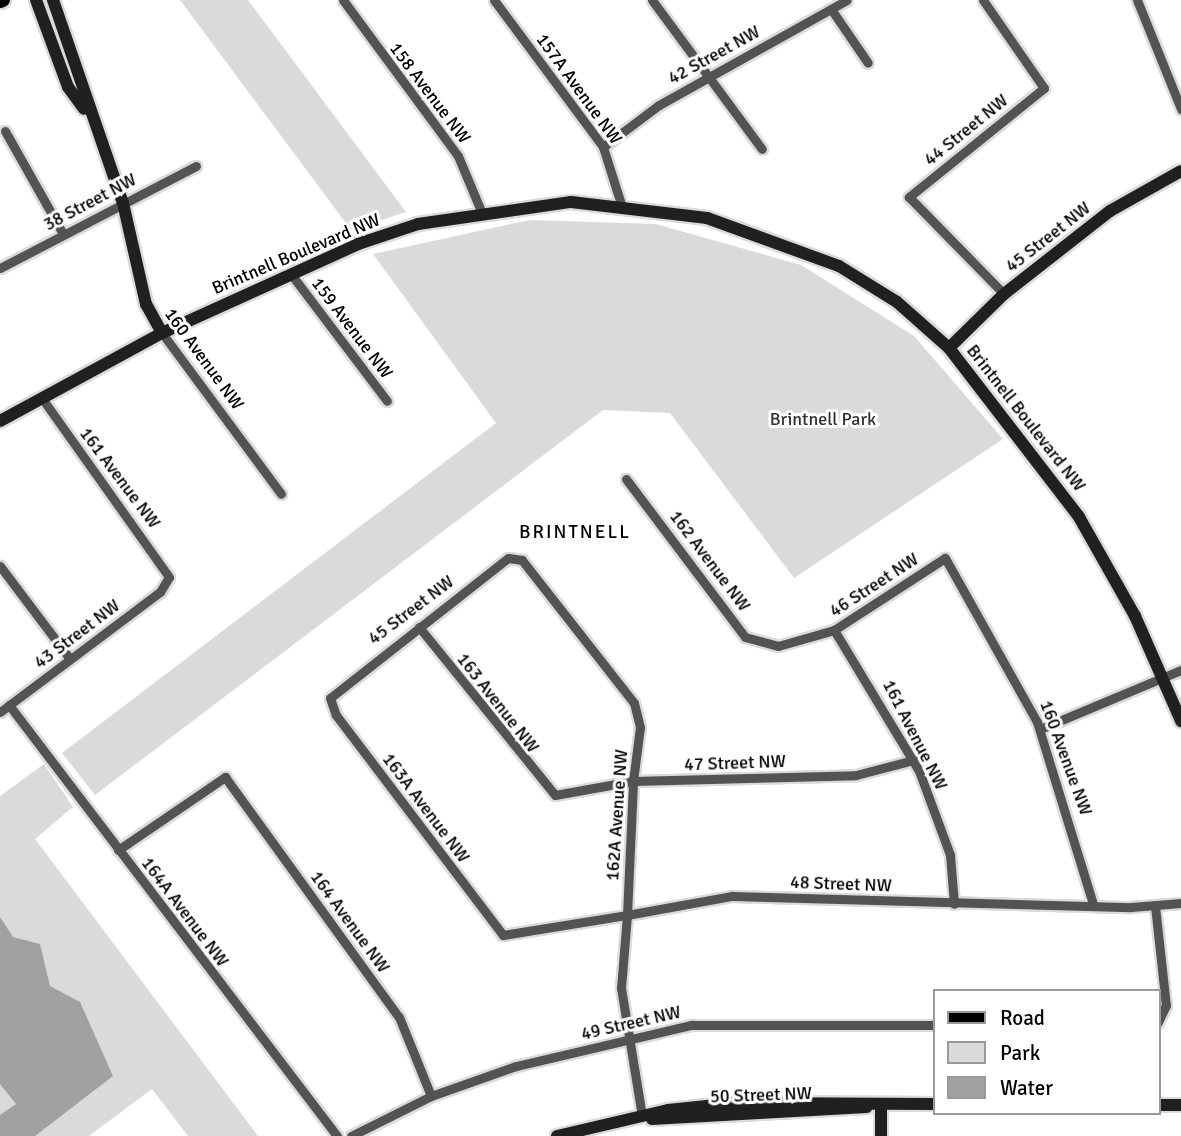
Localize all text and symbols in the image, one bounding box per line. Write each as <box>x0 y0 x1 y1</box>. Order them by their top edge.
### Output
street label: 42 Street NW <box>664 21 764 89</box>
street label: 157A Avenue NW <box>531 29 627 149</box>
street label: 158 Avenue NW <box>385 38 475 148</box>
street label: 44 Street NW <box>920 90 1012 170</box>
street label: 38 Street NW <box>40 169 140 235</box>
street label: 45 Street NW <box>1001 197 1095 277</box>
street label: Brintnell Boulevard NW <box>209 209 383 299</box>
street label: 159 Avenue NW <box>307 273 397 383</box>
street label: 160 Avenue NW <box>160 304 248 414</box>
street label: Brintnell Boulevard NW <box>962 340 1090 496</box>
park label: Brintnell Park <box>770 408 876 430</box>
street label: 161 Avenue NW <box>75 423 165 533</box>
street label: 162 Avenue NW <box>665 506 755 616</box>
district label: BRINTNELL <box>520 522 630 544</box>
street label: 46 Street NW <box>825 548 923 622</box>
street label: 45 Street NW <box>364 571 458 649</box>
street label: 43 Street NW <box>30 595 124 673</box>
street label: 163 Avenue NW <box>452 649 544 757</box>
street label: 161 Avenue NW <box>878 676 952 794</box>
street label: 160 Avenue NW <box>1035 697 1097 819</box>
street label: 162A Avenue NW <box>602 748 632 882</box>
street label: 163A Avenue NW <box>378 749 474 867</box>
street label: 47 Street NW <box>684 750 786 776</box>
street label: 164A Avenue NW <box>137 853 233 971</box>
street label: 164 Avenue NW <box>306 867 394 977</box>
street label: 48 Street NW <box>790 871 892 897</box>
legend <box>932 989 1160 1115</box>
street label: 49 Street NW <box>579 1001 683 1045</box>
text: Road <box>1000 1005 1045 1031</box>
text: Park <box>1000 1040 1040 1066</box>
text: Water <box>1000 1075 1053 1101</box>
street label: 50 Street NW <box>710 1082 812 1108</box>

